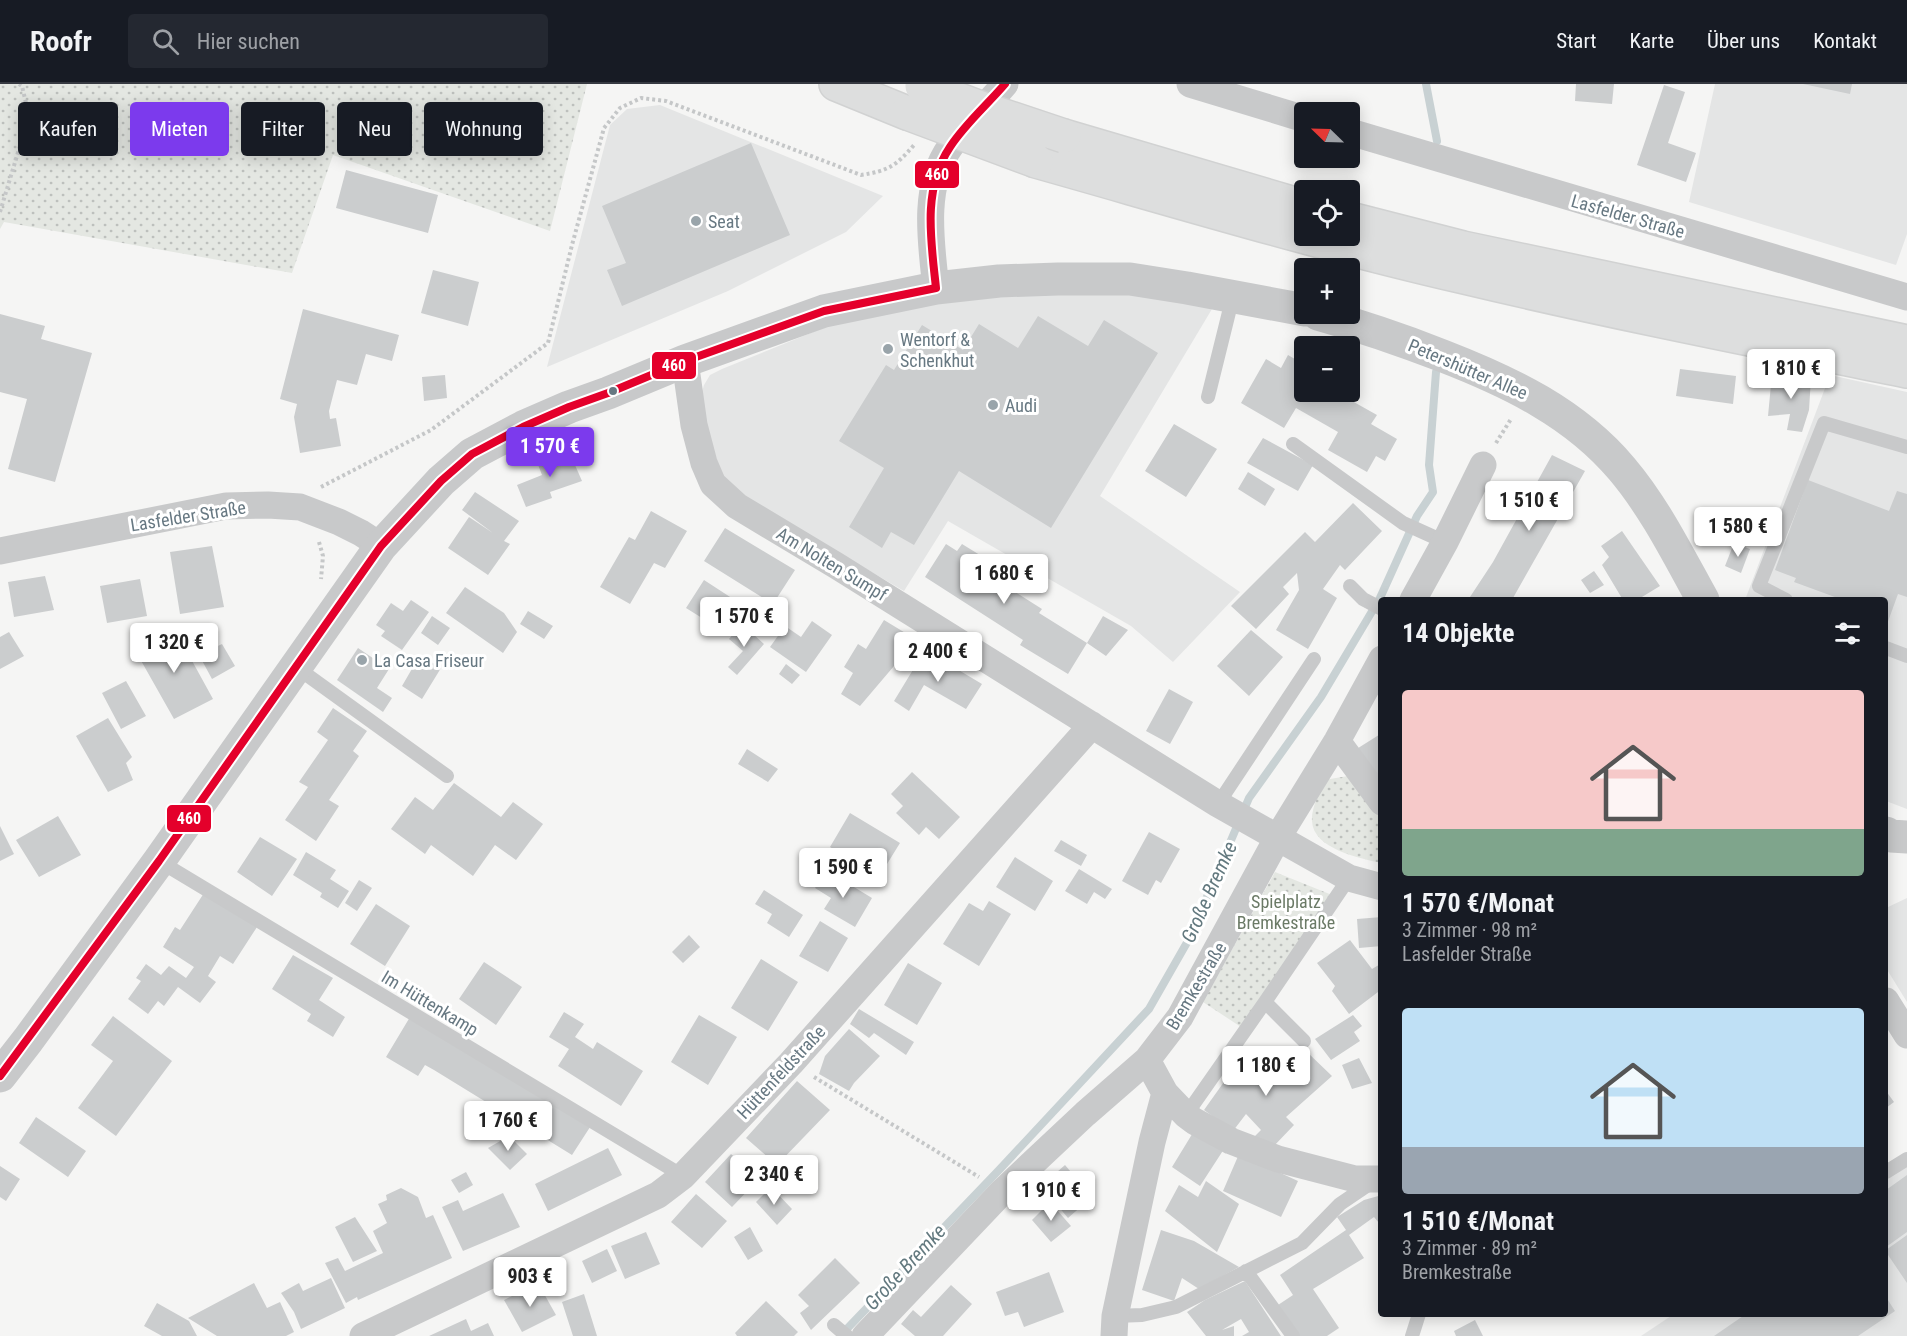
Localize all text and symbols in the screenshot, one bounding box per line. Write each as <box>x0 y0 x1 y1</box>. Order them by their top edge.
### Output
search box <box>128 14 548 68</box>
text: Roofr <box>30 25 92 58</box>
icon: search <box>149 25 182 58</box>
text: Hier suchen <box>197 29 300 54</box>
text: Start <box>1556 29 1597 53</box>
text: Karte <box>1630 29 1674 53</box>
text: Über uns <box>1707 29 1780 53</box>
text: Kontakt <box>1813 29 1877 53</box>
chip: Kaufen <box>18 102 118 156</box>
chip: Mieten <box>130 102 229 156</box>
chip: Filter <box>241 102 325 156</box>
chip: Neu <box>337 102 412 156</box>
chip: Wohnung <box>424 102 543 156</box>
north arrow <box>1294 102 1360 168</box>
map controls <box>1294 102 1360 402</box>
line badge: 460 <box>914 160 960 189</box>
text: 460 <box>925 165 949 184</box>
button: locate <box>1294 180 1360 246</box>
street label: Lasfelder Straße <box>1569 190 1687 242</box>
place label: Seat <box>708 211 740 232</box>
marker: Seat <box>689 214 703 228</box>
button: + <box>1294 258 1360 324</box>
place label: Wentorf & Schenkhut <box>900 329 974 371</box>
street label: Petershütter Allee <box>1405 334 1531 404</box>
button: − <box>1294 336 1360 402</box>
marker: Wentorf & Schenkhut <box>881 342 895 356</box>
pin: 1 810 € <box>1736 349 1846 400</box>
line badge: 460 <box>651 351 697 380</box>
text: 460 <box>662 356 686 375</box>
text: 1 810 € <box>1761 356 1821 380</box>
unlabelled marker <box>607 385 619 397</box>
place label: Audi <box>1005 395 1037 416</box>
marker: Audi <box>986 398 1000 412</box>
pin: 1 570 € <box>495 427 605 478</box>
text: 1 570 € <box>520 434 580 458</box>
pin: 1 510 € <box>1474 481 1584 532</box>
text: 1 510 € <box>1499 488 1559 512</box>
street label: Lasfelder Straße <box>129 497 247 535</box>
pin: 1 580 € <box>1683 507 1793 558</box>
text: 1 580 € <box>1708 514 1768 538</box>
street label: Am Nolten Sumpf <box>773 523 891 605</box>
pin: 1 680 € <box>949 554 1059 605</box>
text: 1 680 € <box>974 561 1034 585</box>
pin: 1 570 € <box>689 597 799 648</box>
text: 1 570 € <box>714 604 774 628</box>
icon: filters <box>1831 617 1864 650</box>
text: 14 Objekte <box>1402 618 1515 648</box>
pin: 1 320 € <box>119 623 229 674</box>
text: 1 320 € <box>144 630 204 654</box>
pin: 2 400 € <box>883 632 993 683</box>
text: 2 400 € <box>908 639 968 663</box>
place label: La Casa Friseur <box>374 650 484 671</box>
marker: La Casa Friseur <box>355 653 369 667</box>
icon: home <box>1579 729 1687 837</box>
line badge: 460 <box>166 804 212 833</box>
text: 460 <box>177 809 201 828</box>
water label: Große Bremke <box>1176 838 1242 946</box>
pin: 1 590 € <box>788 848 898 899</box>
text: 1 590 € <box>813 855 873 879</box>
text: 1 570 €/Monat <box>1402 888 1554 918</box>
park label: Spielplatz Bremkestraße <box>1237 891 1335 933</box>
text: 3 Zimmer · 98 m² <box>1402 918 1537 942</box>
street label: Bremkestraße <box>1162 938 1230 1034</box>
text: Lasfelder Straße <box>1402 942 1532 966</box>
street label: Im Hüttenkamp <box>378 966 482 1040</box>
street label: Hüttenfeldstraße <box>732 1021 830 1123</box>
pin: 1 180 € <box>1211 1046 1321 1097</box>
icon: home <box>1579 1047 1687 1155</box>
text: 1 180 € <box>1236 1053 1296 1077</box>
pin: 1 760 € <box>453 1101 563 1152</box>
text: 1 760 € <box>478 1108 538 1132</box>
pin: 2 340 € <box>719 1155 829 1206</box>
text: 2 340 € <box>744 1162 804 1186</box>
pin: 1 910 € <box>996 1171 1106 1222</box>
text: 1 910 € <box>1021 1178 1081 1202</box>
text: 1 510 €/Monat <box>1402 1206 1554 1236</box>
water label: Große Bremke <box>859 1219 951 1315</box>
text: 3 Zimmer · 89 m² <box>1402 1236 1537 1260</box>
pin: 903 € <box>488 1257 572 1308</box>
text: Bremkestraße <box>1402 1260 1512 1284</box>
text: 903 € <box>507 1264 553 1288</box>

